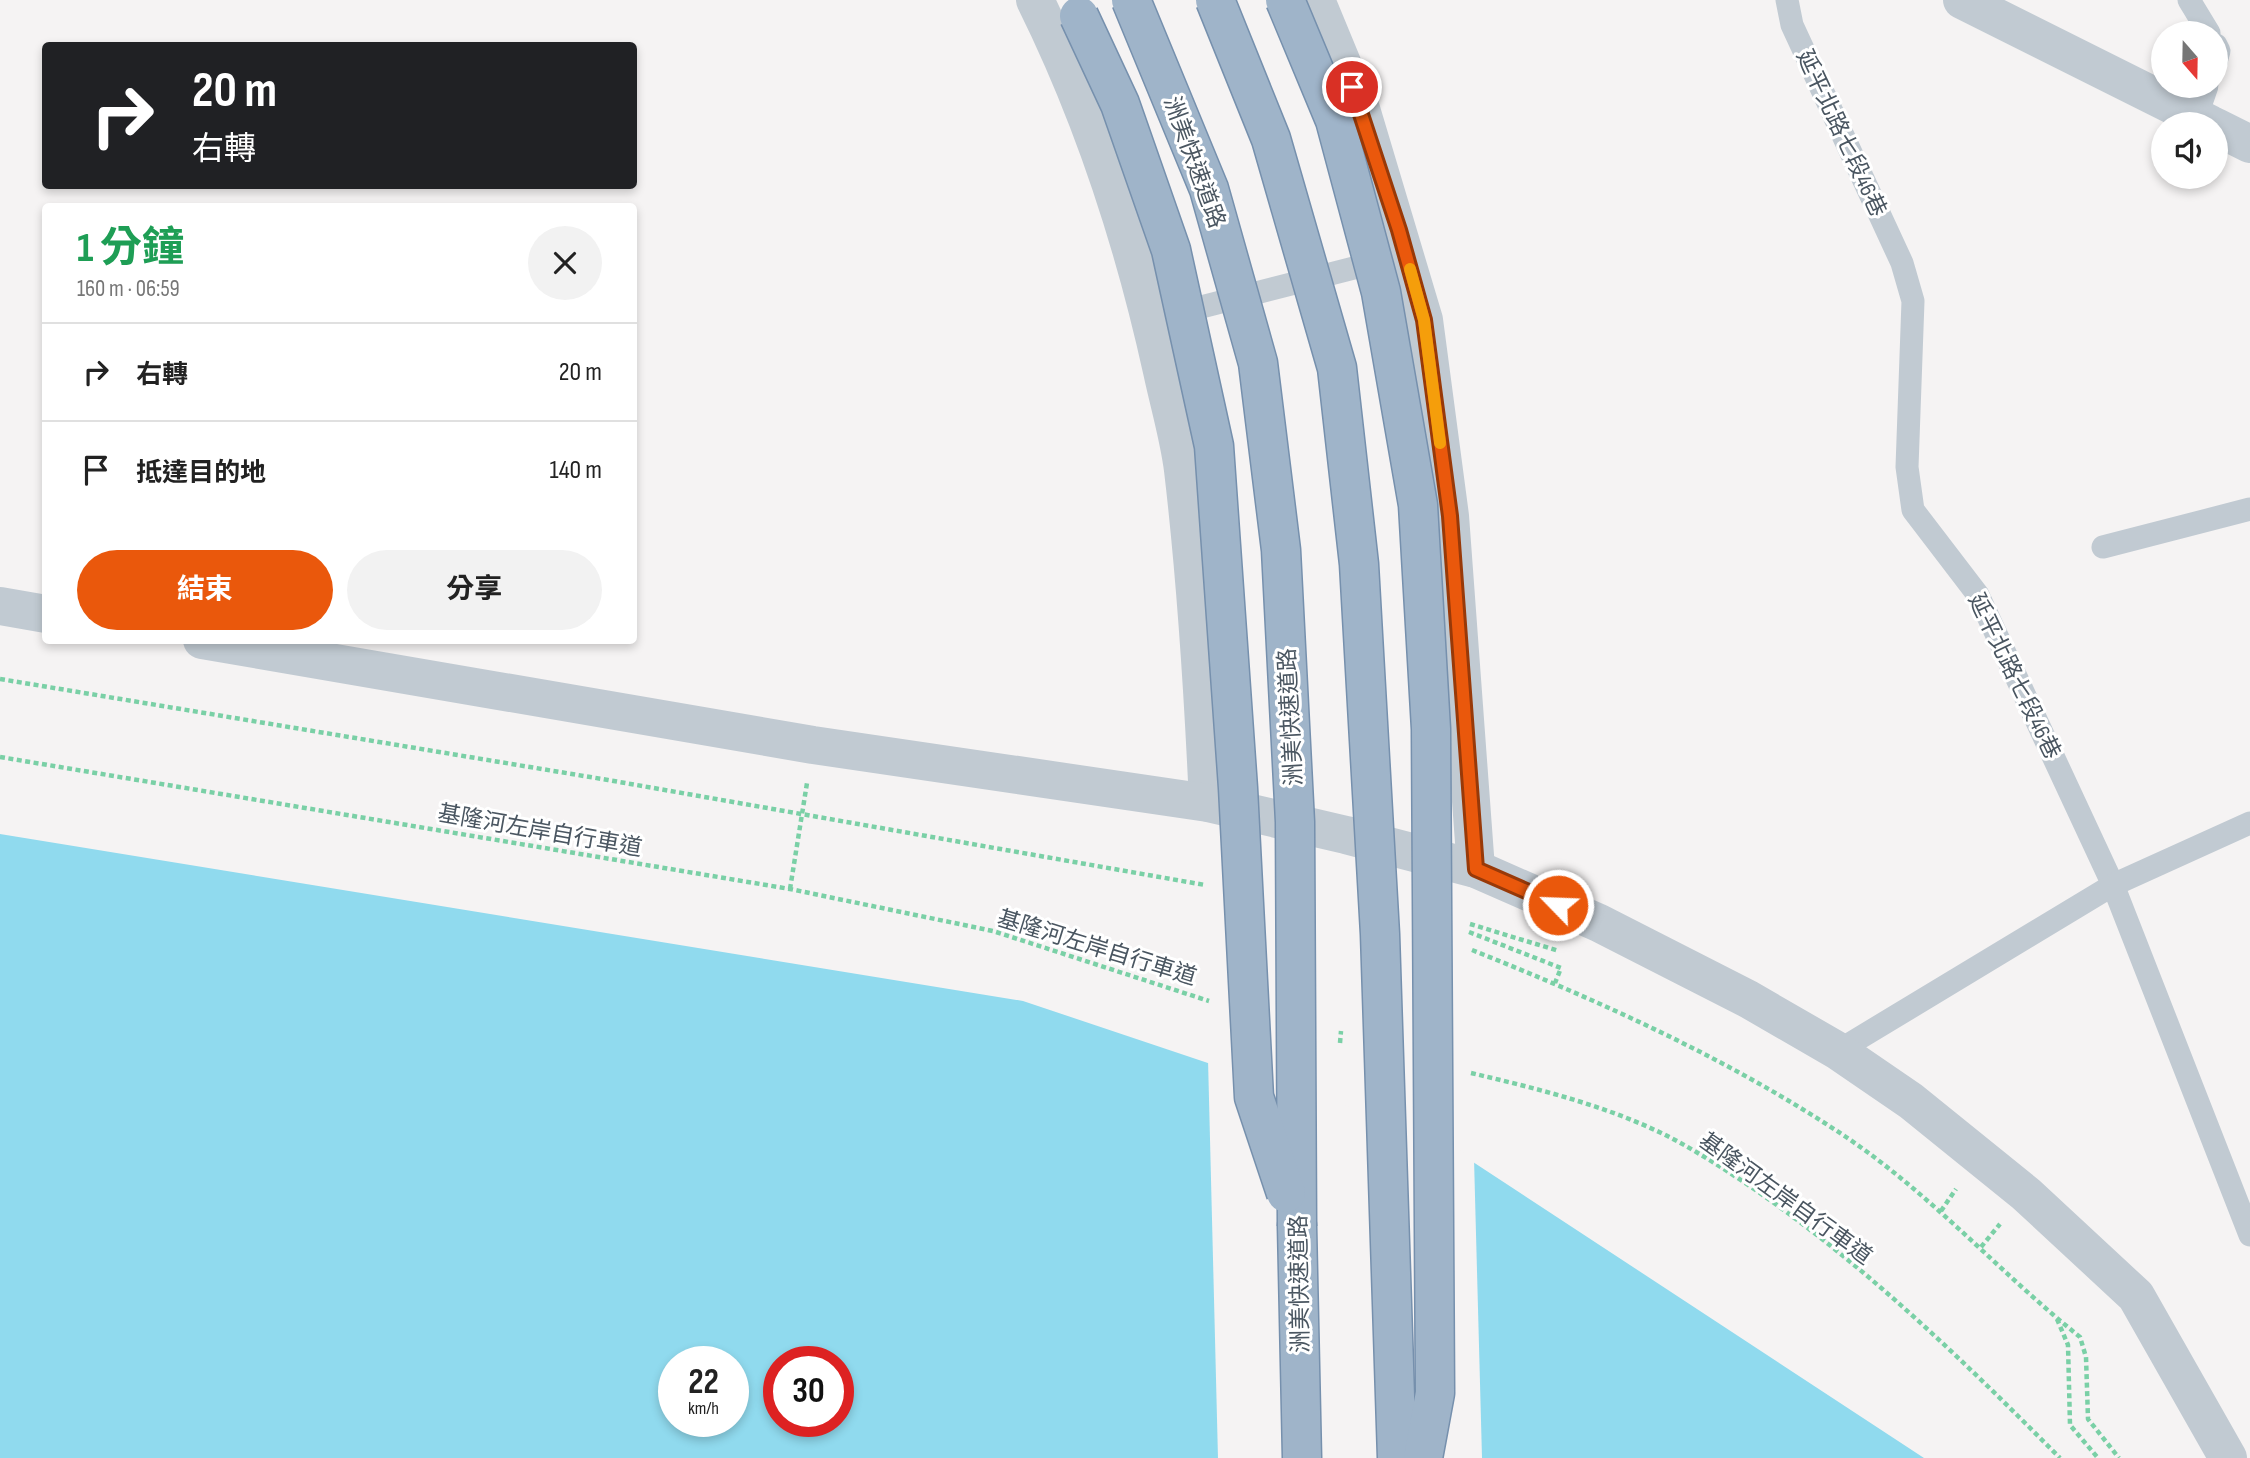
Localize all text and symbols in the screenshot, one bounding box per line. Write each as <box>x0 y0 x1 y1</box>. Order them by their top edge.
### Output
north arrow <box>2151 21 2228 98</box>
map controls <box>2151 21 2228 189</box>
street label: 延平北路七段46巷 <box>1790 46 1892 221</box>
pin <box>1322 57 1382 117</box>
text: 20 m <box>192 62 277 121</box>
icon: arrive <box>1333 68 1371 106</box>
icon: right <box>77 70 168 161</box>
street label: 洲美快速道路 <box>1157 93 1231 232</box>
button: sound <box>2151 112 2228 189</box>
text: 右轉 <box>192 130 256 169</box>
text: 1 分鐘 <box>77 223 184 274</box>
button: close <box>528 226 602 300</box>
text: 160 m · 06:59 <box>77 275 180 303</box>
icon: right <box>77 353 115 391</box>
text: 20 m <box>559 357 602 388</box>
text: 右轉 <box>136 360 188 391</box>
icon: arrive <box>77 451 115 489</box>
text: 140 m <box>550 455 602 486</box>
text: 抵達目的地 <box>136 458 266 489</box>
button: 結束 <box>77 550 333 630</box>
button: 分享 <box>347 550 602 630</box>
street label: 延平北路七段46巷 <box>1962 589 2066 764</box>
street label: 洲美快速道路 <box>1273 647 1309 787</box>
street label: 基隆河左岸自行車道 <box>435 799 644 863</box>
position arrow <box>1521 868 1595 942</box>
street label: 基隆河左岸自行車道 <box>994 904 1200 992</box>
street label: 基隆河左岸自行車道 <box>1693 1127 1877 1271</box>
street label: 洲美快速道路 <box>1285 1215 1315 1353</box>
speed limit sign: 30 <box>763 1346 854 1437</box>
text: 22 <box>688 1361 719 1404</box>
text: km/h <box>688 1398 719 1419</box>

